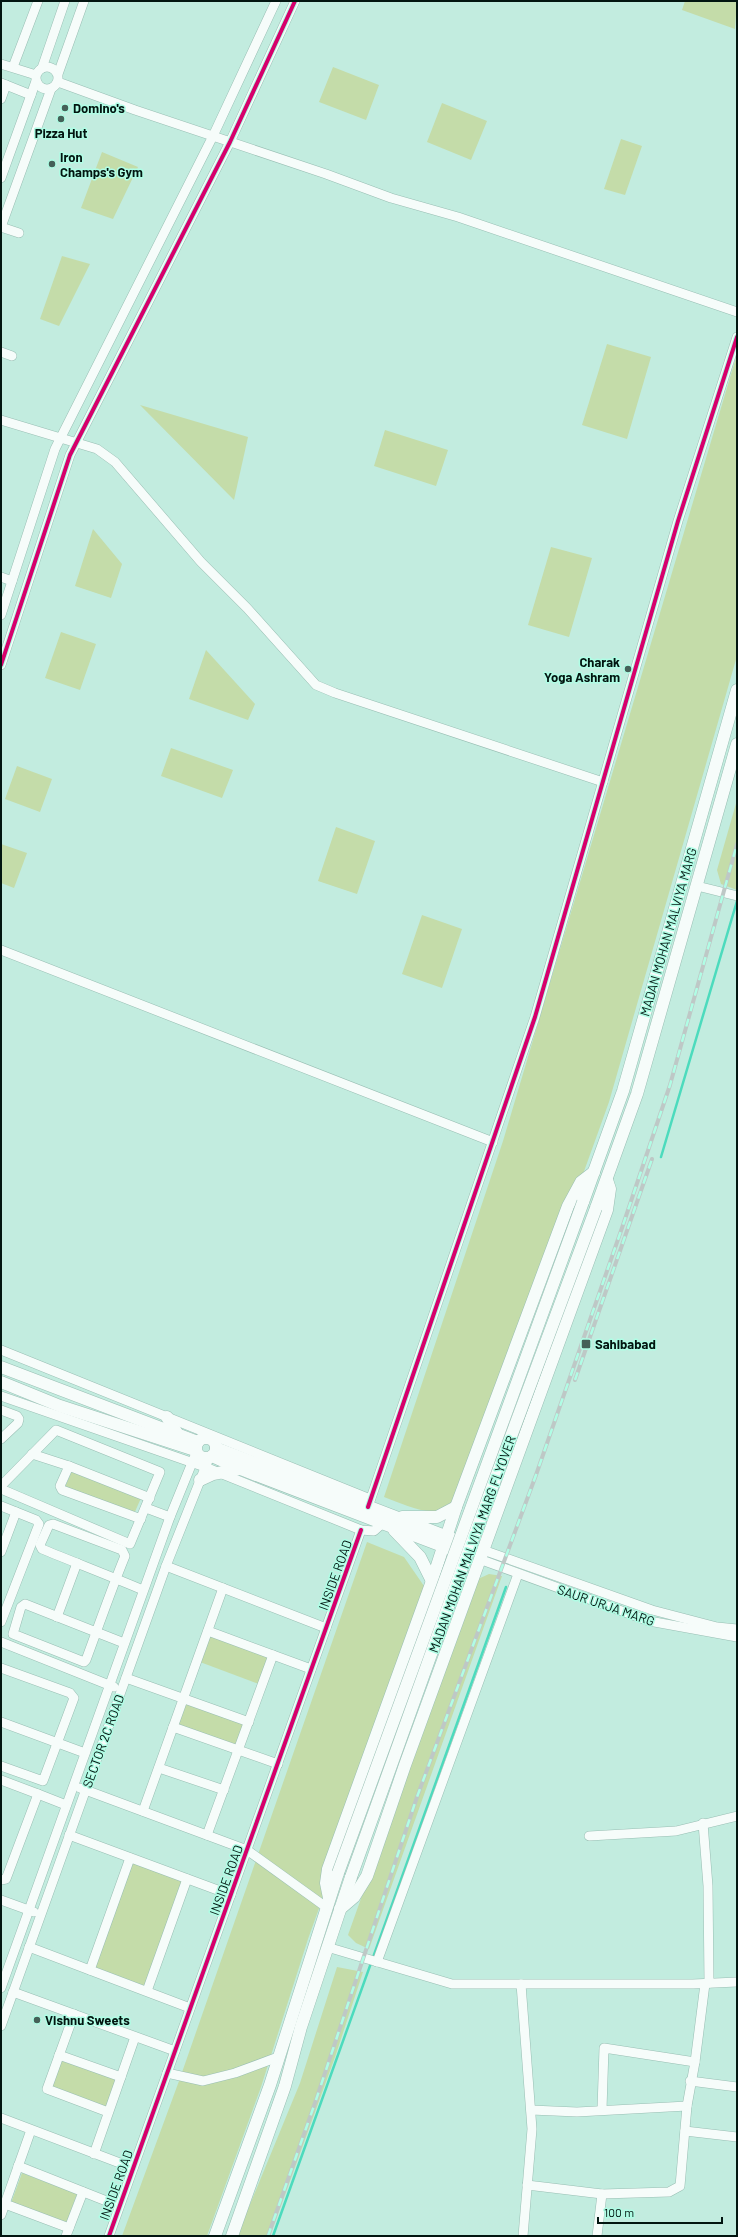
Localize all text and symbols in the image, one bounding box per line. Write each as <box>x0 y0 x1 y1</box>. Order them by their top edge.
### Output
place label: Domino's <box>73 100 125 116</box>
marker: Domino's <box>60 103 70 113</box>
marker: Pizza Hut <box>56 114 66 124</box>
place label: Pizza Hut <box>35 125 87 141</box>
place label: Iron Champs's Gym <box>60 149 143 180</box>
marker: Iron Champs's Gym <box>47 159 57 169</box>
place label: Charak Yoga Ashram <box>544 654 620 685</box>
marker: Charak Yoga Ashram <box>623 664 633 674</box>
street label: MADAN MOHAN MALVIYA MARG <box>636 846 700 1018</box>
place label: Sahibabad <box>595 1336 656 1352</box>
marker: Sahibabad <box>580 1338 592 1350</box>
street label: MADAN MOHAN MALVIYA MARG FLYOVER <box>425 1433 519 1655</box>
street label: INSIDE ROAD <box>315 1538 355 1612</box>
street label: SAUR URJA MARG <box>555 1581 657 1629</box>
street label: SECTOR 2C ROAD <box>79 1692 127 1790</box>
street label: INSIDE ROAD <box>206 1843 246 1917</box>
place label: Vishnu Sweets <box>45 2012 130 2028</box>
marker: Vishnu Sweets <box>32 2015 42 2025</box>
street label: INSIDE ROAD <box>96 2148 136 2222</box>
scale bar <box>598 2199 722 2225</box>
text: 100 m <box>604 2205 634 2219</box>

